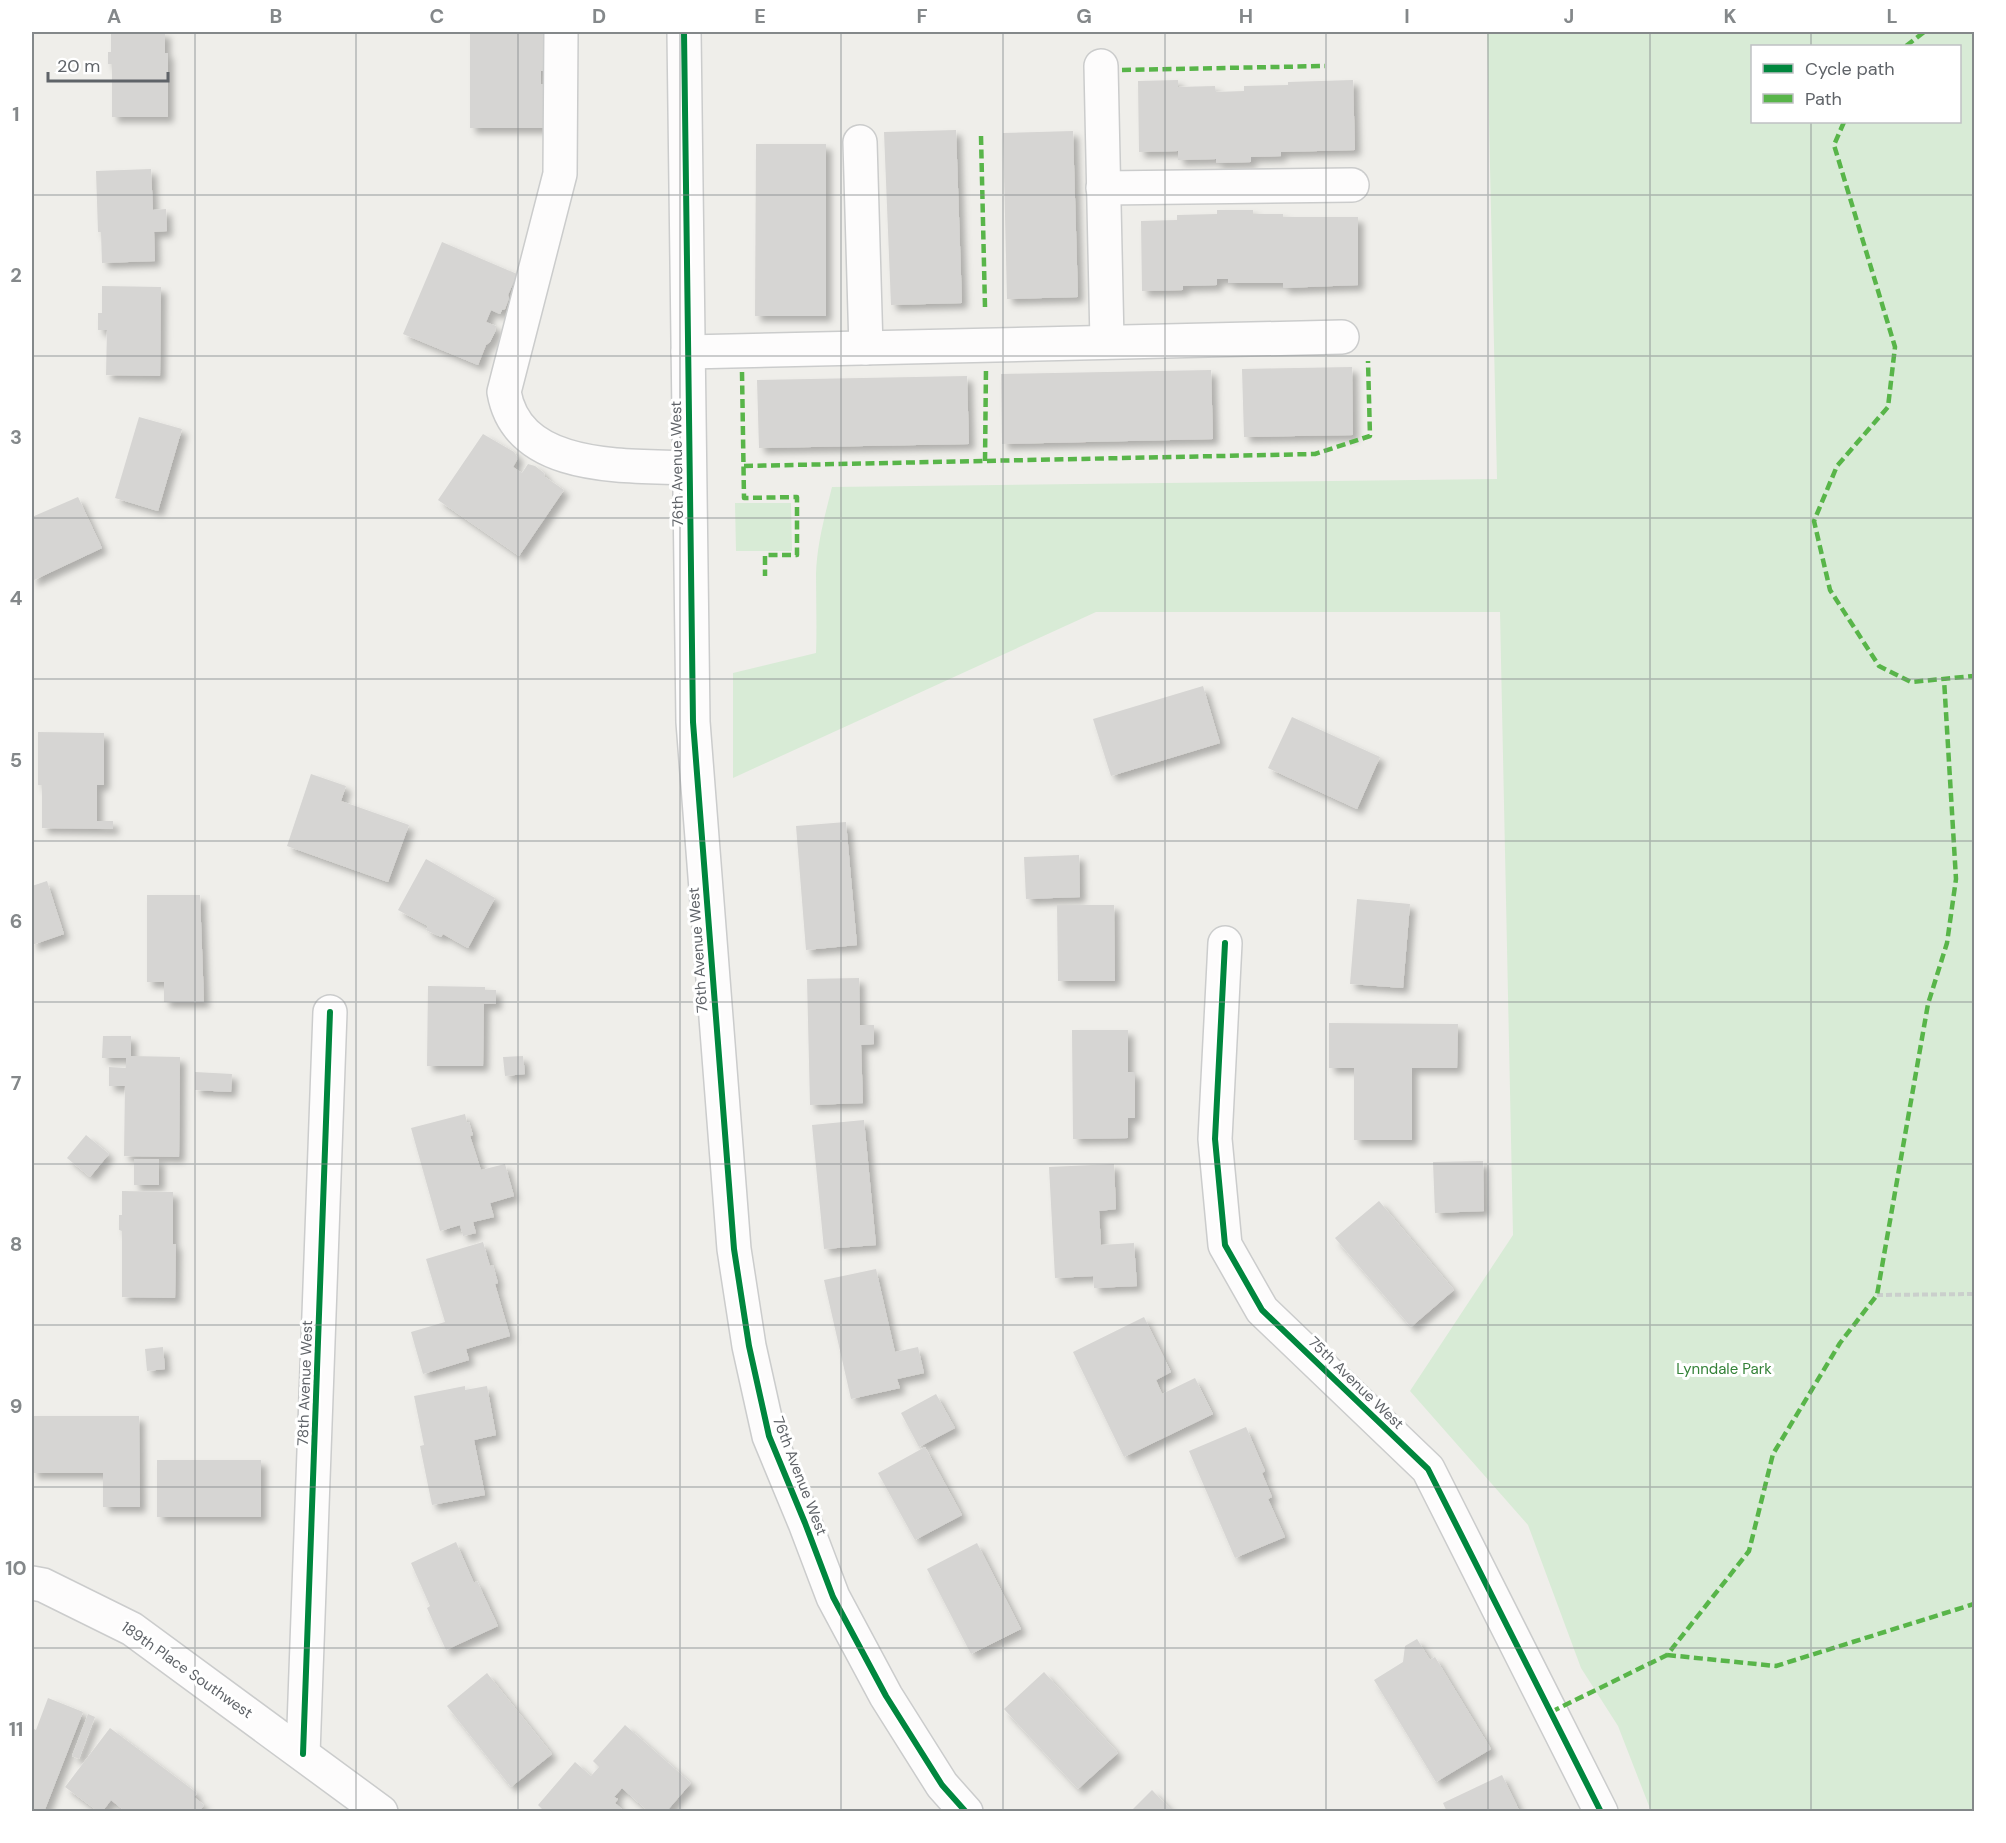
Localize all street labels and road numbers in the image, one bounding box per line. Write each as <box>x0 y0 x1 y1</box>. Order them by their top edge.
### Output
street label: 76th Avenue West <box>666 401 688 527</box>
street label: 76th Avenue West <box>684 886 712 1013</box>
street label: 78th Avenue West <box>293 1320 317 1446</box>
street label: 75th Avenue West <box>1304 1332 1408 1434</box>
street label: 76th Avenue West <box>768 1414 832 1538</box>
street label: 189th Place Southwest <box>117 1617 257 1723</box>

